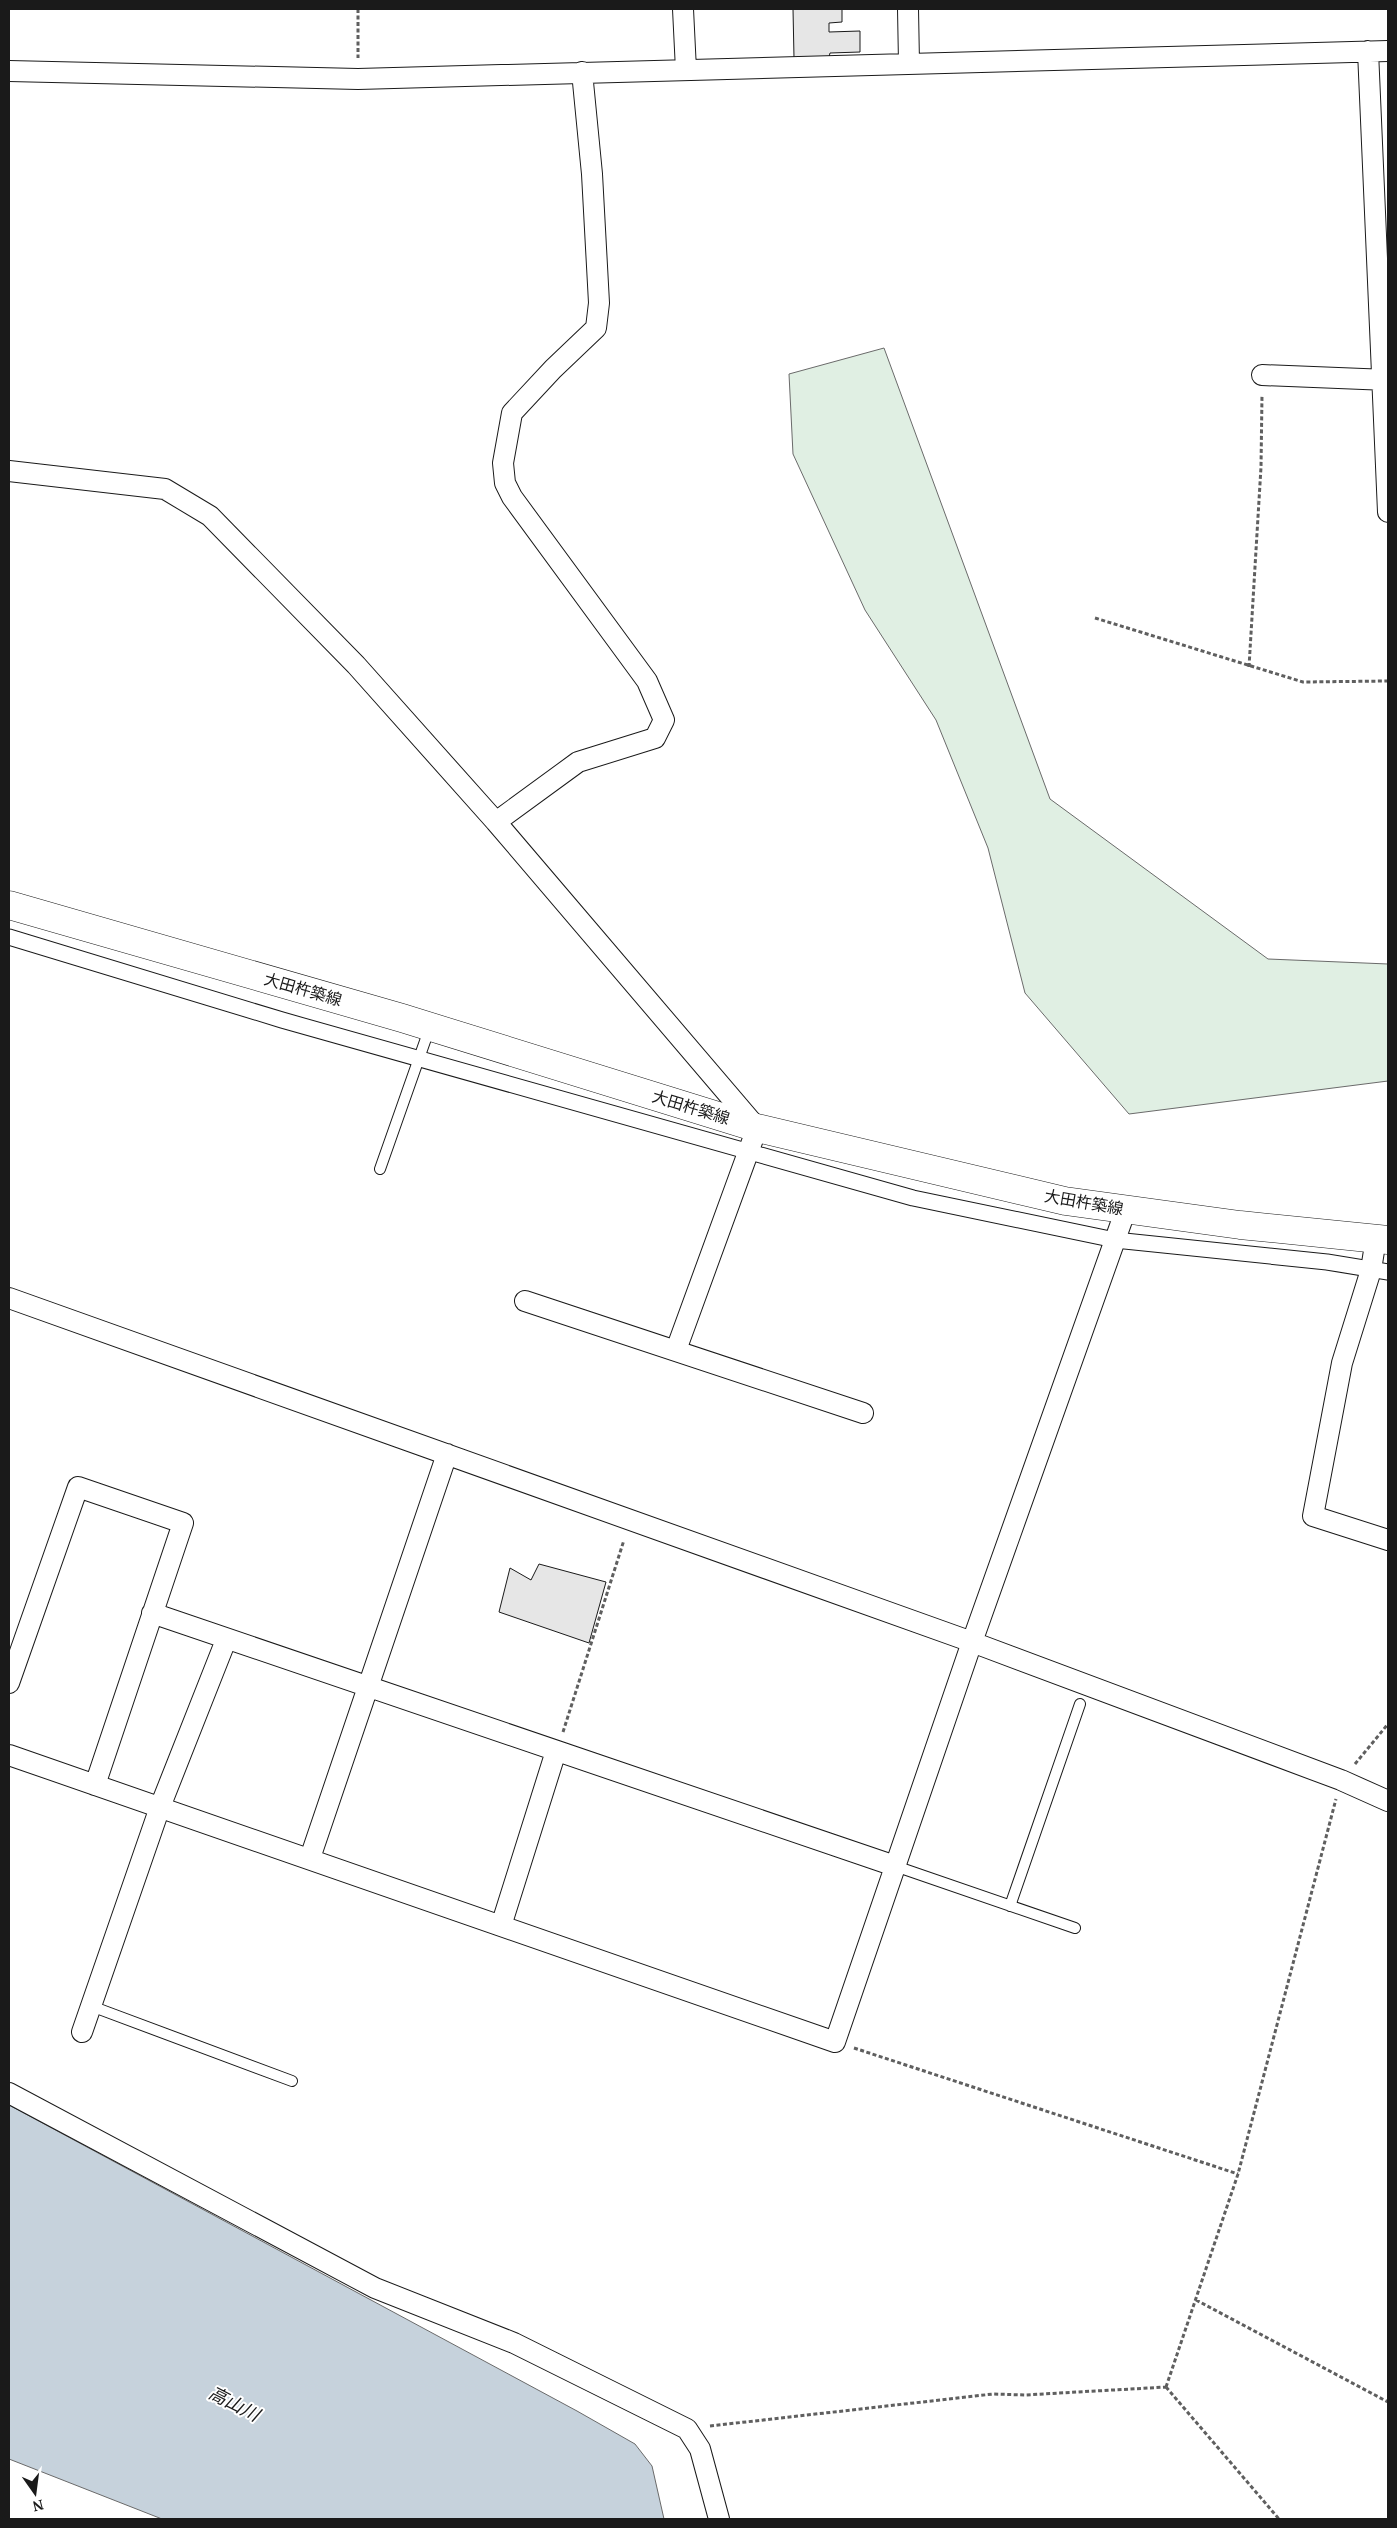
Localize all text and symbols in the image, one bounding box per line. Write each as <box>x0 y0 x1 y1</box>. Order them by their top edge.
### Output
street label: 大田杵築線 <box>262 967 344 1011</box>
street label: 大田杵築線 <box>650 1085 732 1129</box>
street label: 大田杵築線 <box>1043 1184 1125 1220</box>
water label: 高山川 <box>205 2380 266 2427</box>
north arrow <box>10 2468 60 2518</box>
text: N <box>30 2496 46 2517</box>

